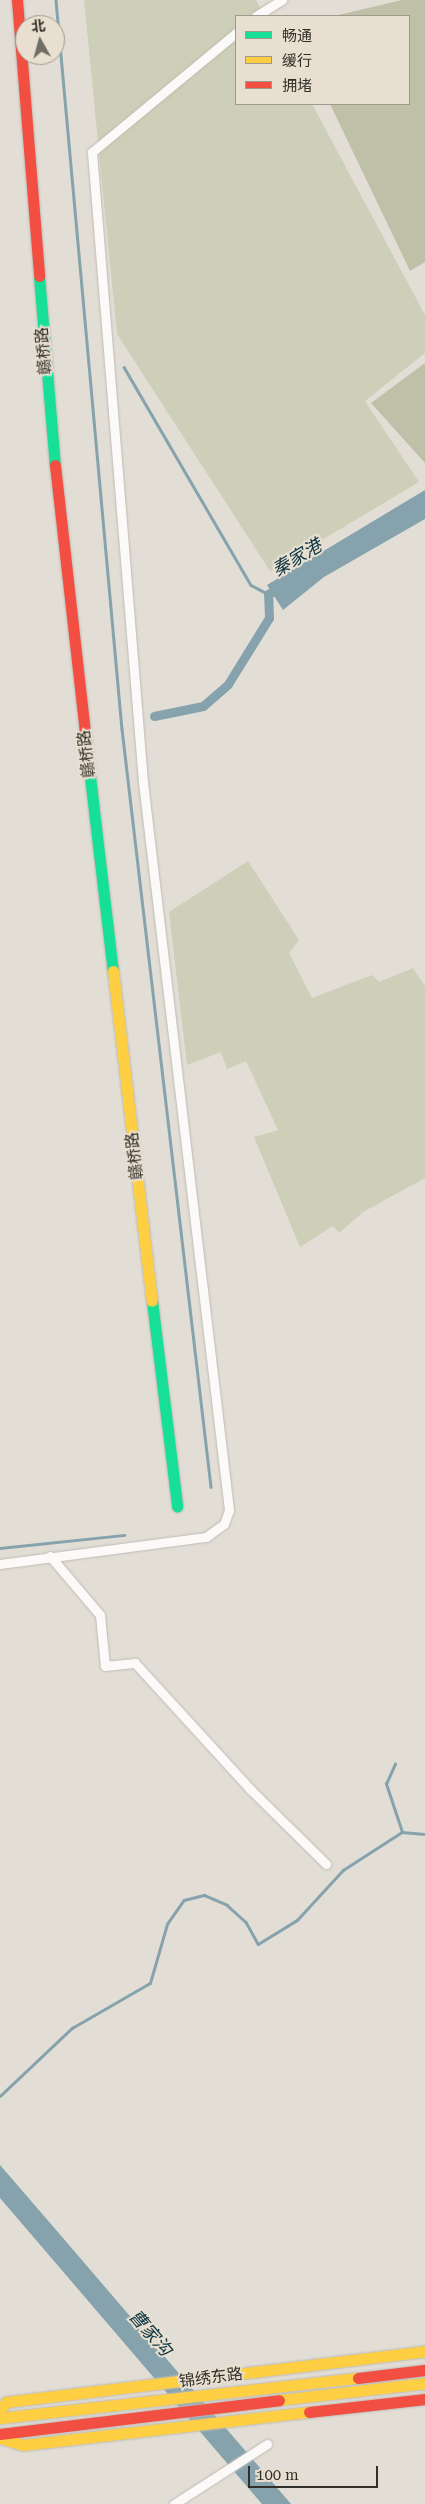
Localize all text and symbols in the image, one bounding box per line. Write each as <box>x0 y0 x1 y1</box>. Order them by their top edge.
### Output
north arrow <box>15 15 65 65</box>
legend <box>235 15 410 105</box>
text: 北 <box>30 17 46 35</box>
text: 畅通 <box>282 27 312 45</box>
text: 缓行 <box>282 52 312 70</box>
text: 拥堵 <box>282 77 312 95</box>
street label: 赣桥路 <box>32 326 56 376</box>
water label: 秦家港 <box>268 535 326 581</box>
street label: 赣桥路 <box>75 729 99 779</box>
street label: 赣桥路 <box>123 1131 147 1181</box>
water label: 曹家沟 <box>124 2306 176 2360</box>
street label: 锦绣东路 <box>178 2365 244 2391</box>
scale bar <box>250 2456 380 2488</box>
text: 100 m <box>256 2466 299 2484</box>

